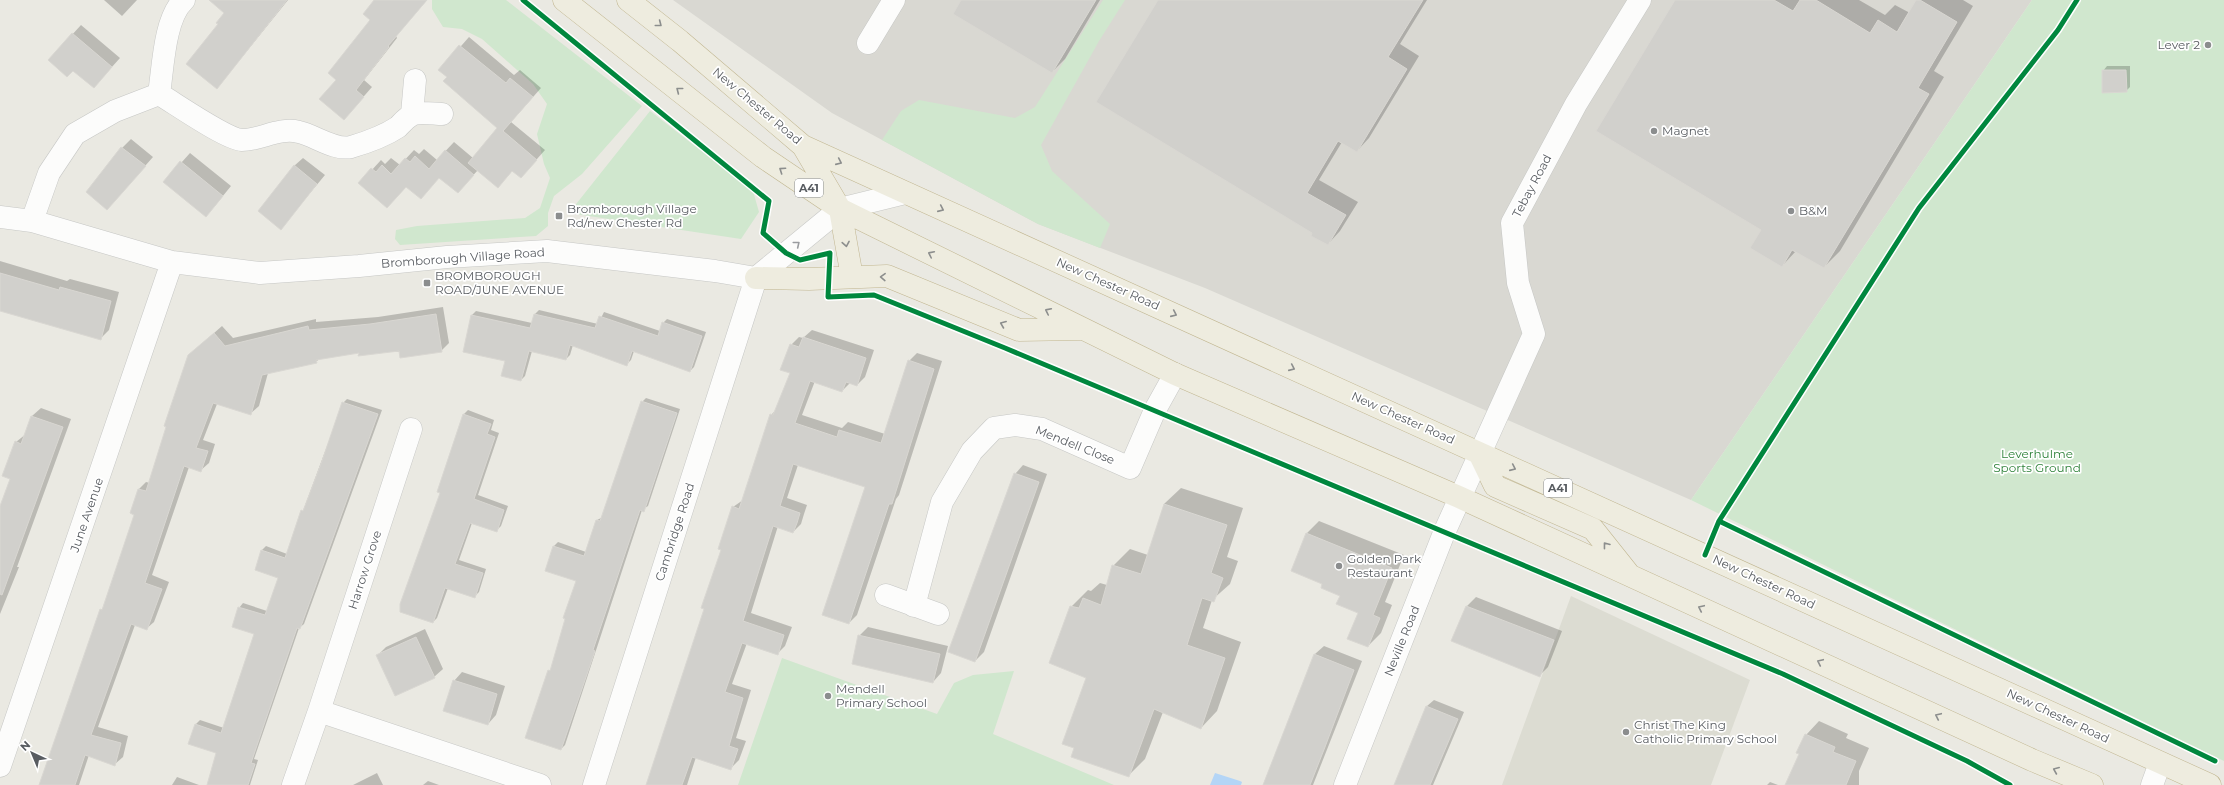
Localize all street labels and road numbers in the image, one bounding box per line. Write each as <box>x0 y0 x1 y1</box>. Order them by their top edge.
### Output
street label: New Chester Road <box>710 64 805 147</box>
street label: Tebay Road <box>1509 152 1554 220</box>
road number: A41 <box>795 179 823 197</box>
street label: Bromborough Village Road <box>381 244 545 271</box>
street label: New Chester Road <box>1054 254 1162 313</box>
street label: New Chester Road <box>1349 388 1457 447</box>
street label: Mendell Close <box>1033 422 1117 467</box>
street label: June Avenue <box>66 476 106 555</box>
road number: A41 <box>1544 479 1572 497</box>
street label: Cambridge Road <box>652 481 697 583</box>
street label: Harrow Grove <box>345 528 384 611</box>
street label: New Chester Road <box>1711 551 1818 612</box>
street label: Neville Road <box>1381 603 1423 678</box>
street label: New Chester Road <box>2005 685 2112 746</box>

